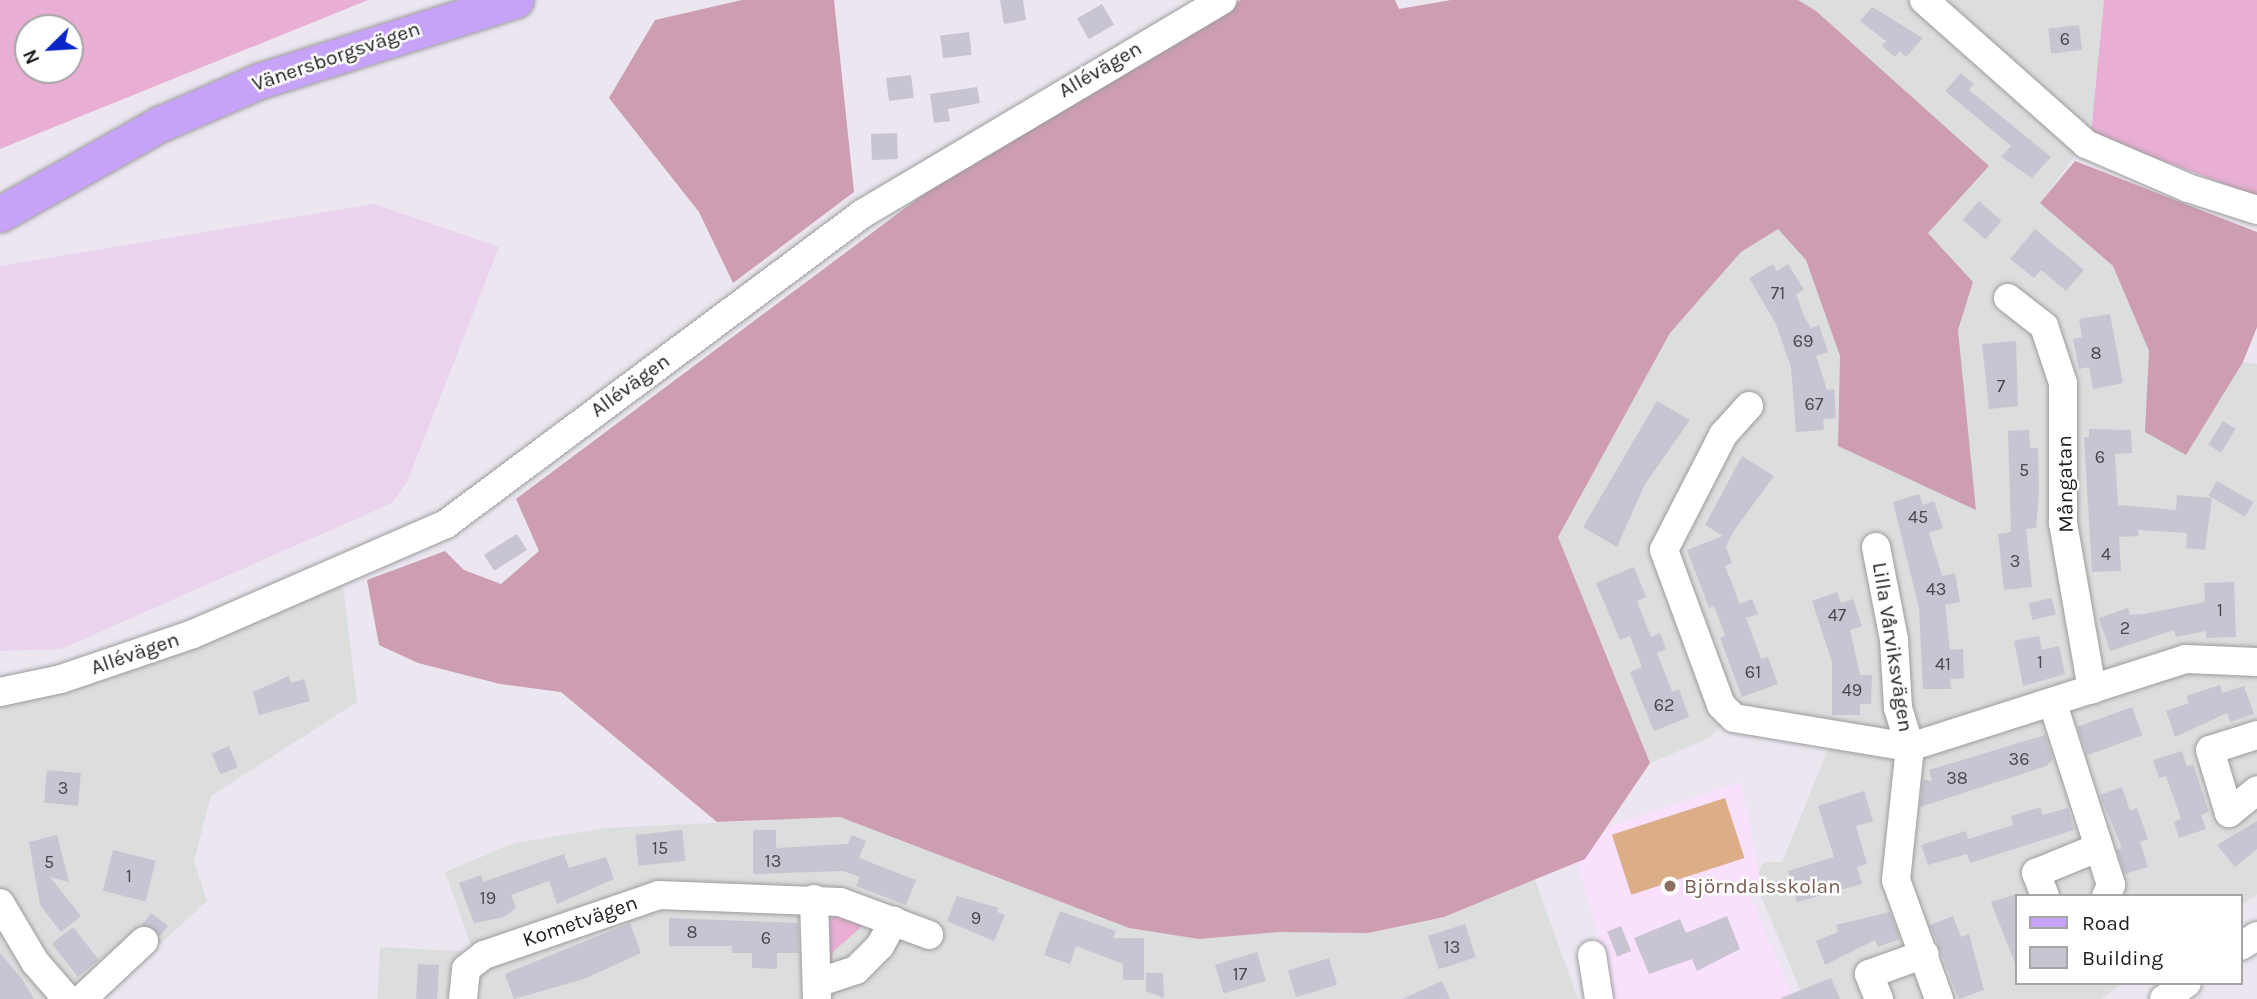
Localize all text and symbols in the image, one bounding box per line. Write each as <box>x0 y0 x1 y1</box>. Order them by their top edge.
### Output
north arrow <box>14 14 84 84</box>
street label: Vänersborgsvägen <box>249 15 423 97</box>
house number: 6 <box>2060 28 2070 50</box>
street label: Allévägen <box>1054 35 1146 103</box>
text: N <box>19 46 44 67</box>
house number: 71 <box>1771 282 1785 304</box>
house number: 69 <box>1793 330 1813 352</box>
house number: 8 <box>2090 342 2102 364</box>
street label: Allévägen <box>585 348 675 422</box>
house number: 7 <box>1997 375 2005 397</box>
house number: 67 <box>1805 393 1823 415</box>
street label: Mångatan <box>2052 435 2078 533</box>
house number: 6 <box>2095 446 2105 468</box>
house number: 5 <box>2019 459 2029 481</box>
house number: 45 <box>1908 506 1928 528</box>
house number: 4 <box>2101 543 2111 565</box>
house number: 3 <box>2010 550 2020 572</box>
street label: Lilla Vårviksvägen <box>1867 560 1919 734</box>
house number: 43 <box>1926 578 1946 600</box>
house number: 1 <box>2217 599 2223 621</box>
house number: 47 <box>1828 604 1846 626</box>
house number: 2 <box>2120 617 2130 639</box>
street label: Allévägen <box>87 626 183 680</box>
house number: 1 <box>2037 651 2043 673</box>
house number: 41 <box>1935 653 1951 675</box>
house number: 61 <box>1745 661 1761 683</box>
house number: 49 <box>1842 679 1862 701</box>
house number: 62 <box>1654 694 1674 716</box>
house number: 36 <box>2009 748 2029 770</box>
house number: 38 <box>1946 767 1968 789</box>
house number: 3 <box>58 777 68 799</box>
house number: 15 <box>652 837 668 859</box>
house number: 13 <box>765 850 781 872</box>
house number: 5 <box>44 851 54 873</box>
house number: 1 <box>126 865 132 887</box>
place label: Björndalsskolan <box>1684 873 1841 899</box>
marker: Björndalsskolan <box>1662 878 1678 894</box>
house number: 19 <box>480 887 496 909</box>
street label: Kometvägen <box>519 890 641 952</box>
legend <box>2016 894 2243 985</box>
house number: 9 <box>971 907 981 929</box>
text: Road <box>2082 911 2130 935</box>
house number: 8 <box>686 921 698 943</box>
house number: 6 <box>761 927 771 949</box>
house number: 13 <box>1444 936 1460 958</box>
text: Building <box>2082 946 2163 970</box>
house number: 17 <box>1233 963 1247 985</box>

